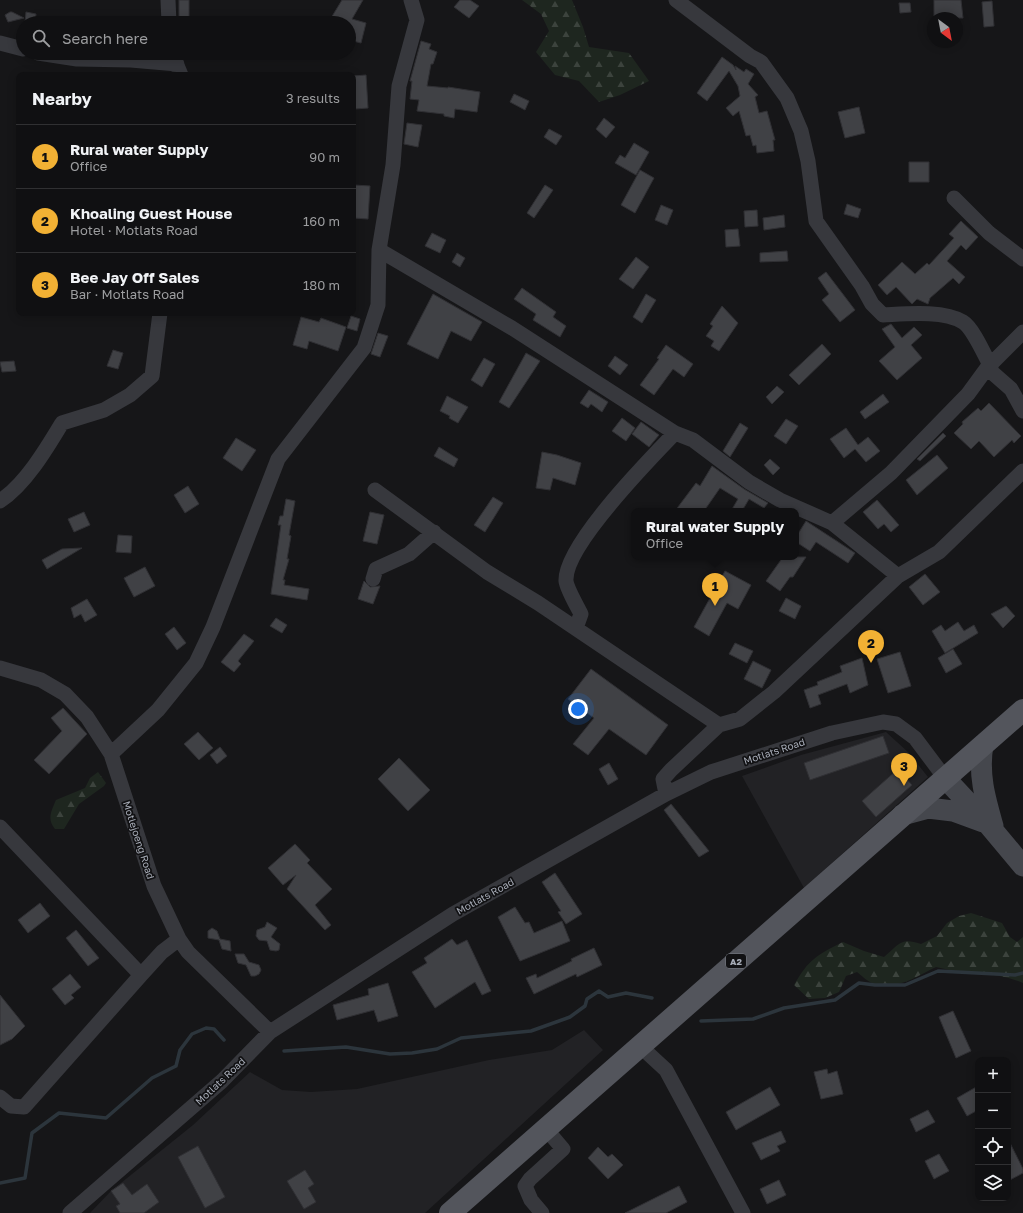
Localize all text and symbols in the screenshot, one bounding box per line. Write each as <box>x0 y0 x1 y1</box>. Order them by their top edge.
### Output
north arrow <box>927 12 963 48</box>
search box <box>16 16 356 60</box>
icon: search <box>30 27 52 49</box>
text: Search here <box>62 29 148 47</box>
text: Nearby <box>32 88 92 109</box>
text: 3 results <box>286 90 340 106</box>
text: Rural water Supply <box>70 140 209 158</box>
text: 1 <box>42 149 48 165</box>
text: 90 m <box>309 149 340 165</box>
text: Office <box>70 158 107 174</box>
text: Khoaling Guest House <box>70 204 232 222</box>
text: 2 <box>41 213 49 229</box>
text: 160 m <box>303 213 340 229</box>
text: Hotel · Motlats Road <box>70 222 198 238</box>
text: Bee Jay Off Sales <box>70 268 199 286</box>
text: 3 <box>41 277 49 293</box>
text: 180 m <box>303 277 340 293</box>
text: Bar · Motlats Road <box>70 286 184 302</box>
popup <box>631 508 799 560</box>
text: Rural water Supply <box>646 517 784 535</box>
text: Office <box>646 535 683 551</box>
pin: 1 <box>702 573 728 606</box>
pin: 2 <box>858 630 884 663</box>
your location <box>568 699 588 719</box>
street label: Motlats Road <box>742 735 806 767</box>
pin: 3 <box>891 753 917 786</box>
street label: Motlejoeng Road <box>121 799 157 881</box>
street label: Motlats Road <box>454 875 516 917</box>
road number: A2 <box>726 954 746 968</box>
street label: Motlats Road <box>193 1055 247 1107</box>
map controls <box>975 1057 1011 1201</box>
button: + <box>975 1057 1011 1093</box>
button: − <box>975 1093 1011 1129</box>
button: locate <box>975 1129 1011 1165</box>
button: layers <box>975 1165 1011 1201</box>

